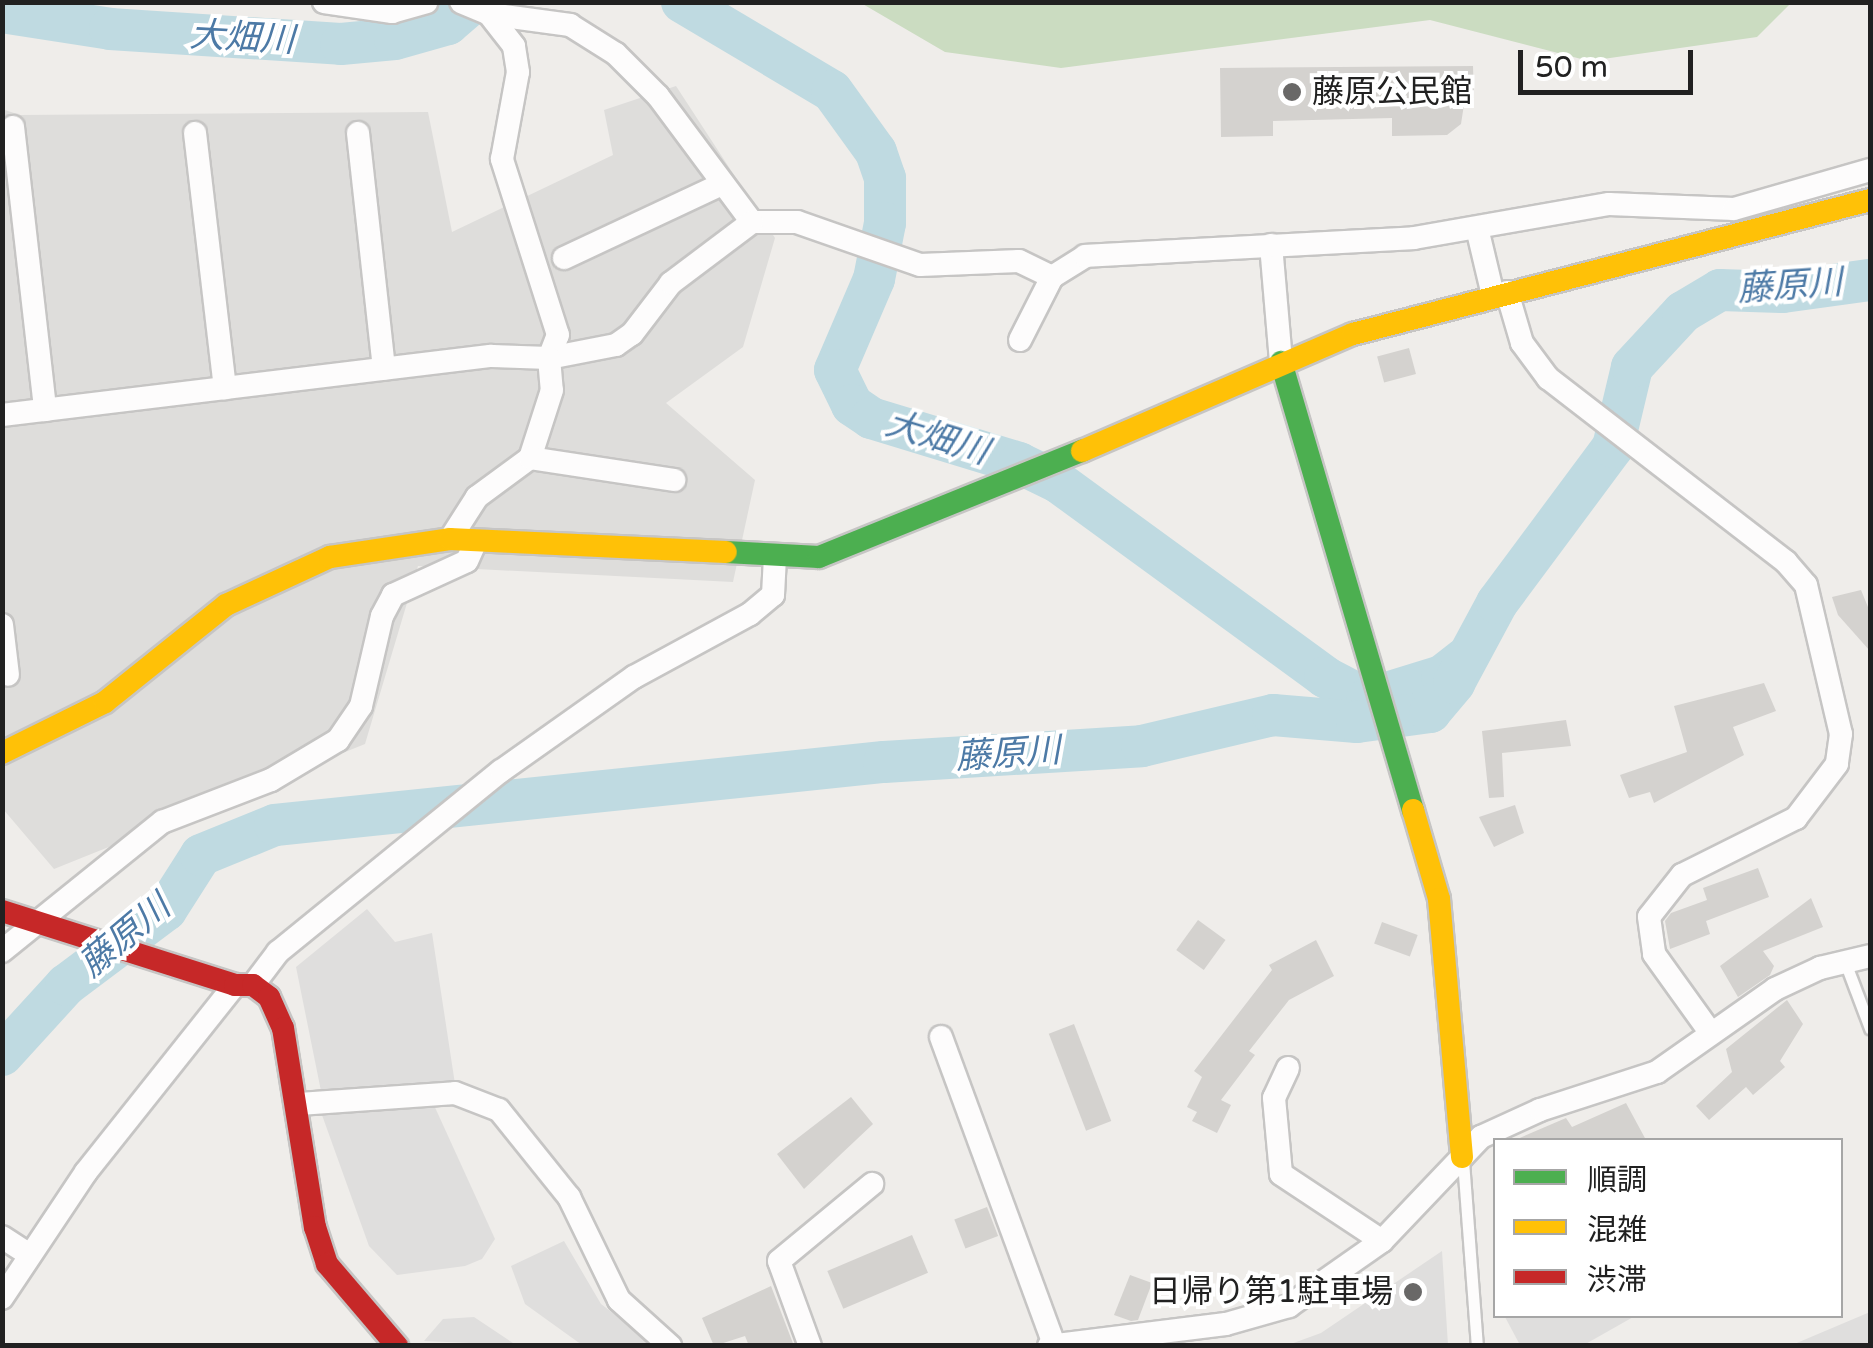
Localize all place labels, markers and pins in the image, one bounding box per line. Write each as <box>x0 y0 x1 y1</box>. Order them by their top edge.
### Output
place label: 藤原公民館 <box>1312 73 1472 111</box>
marker: 藤原公民館 <box>1281 81 1303 103</box>
place label: 日帰り第1駐車場 <box>1149 1273 1393 1311</box>
marker: 日帰り第1駐車場 <box>1402 1281 1424 1303</box>

